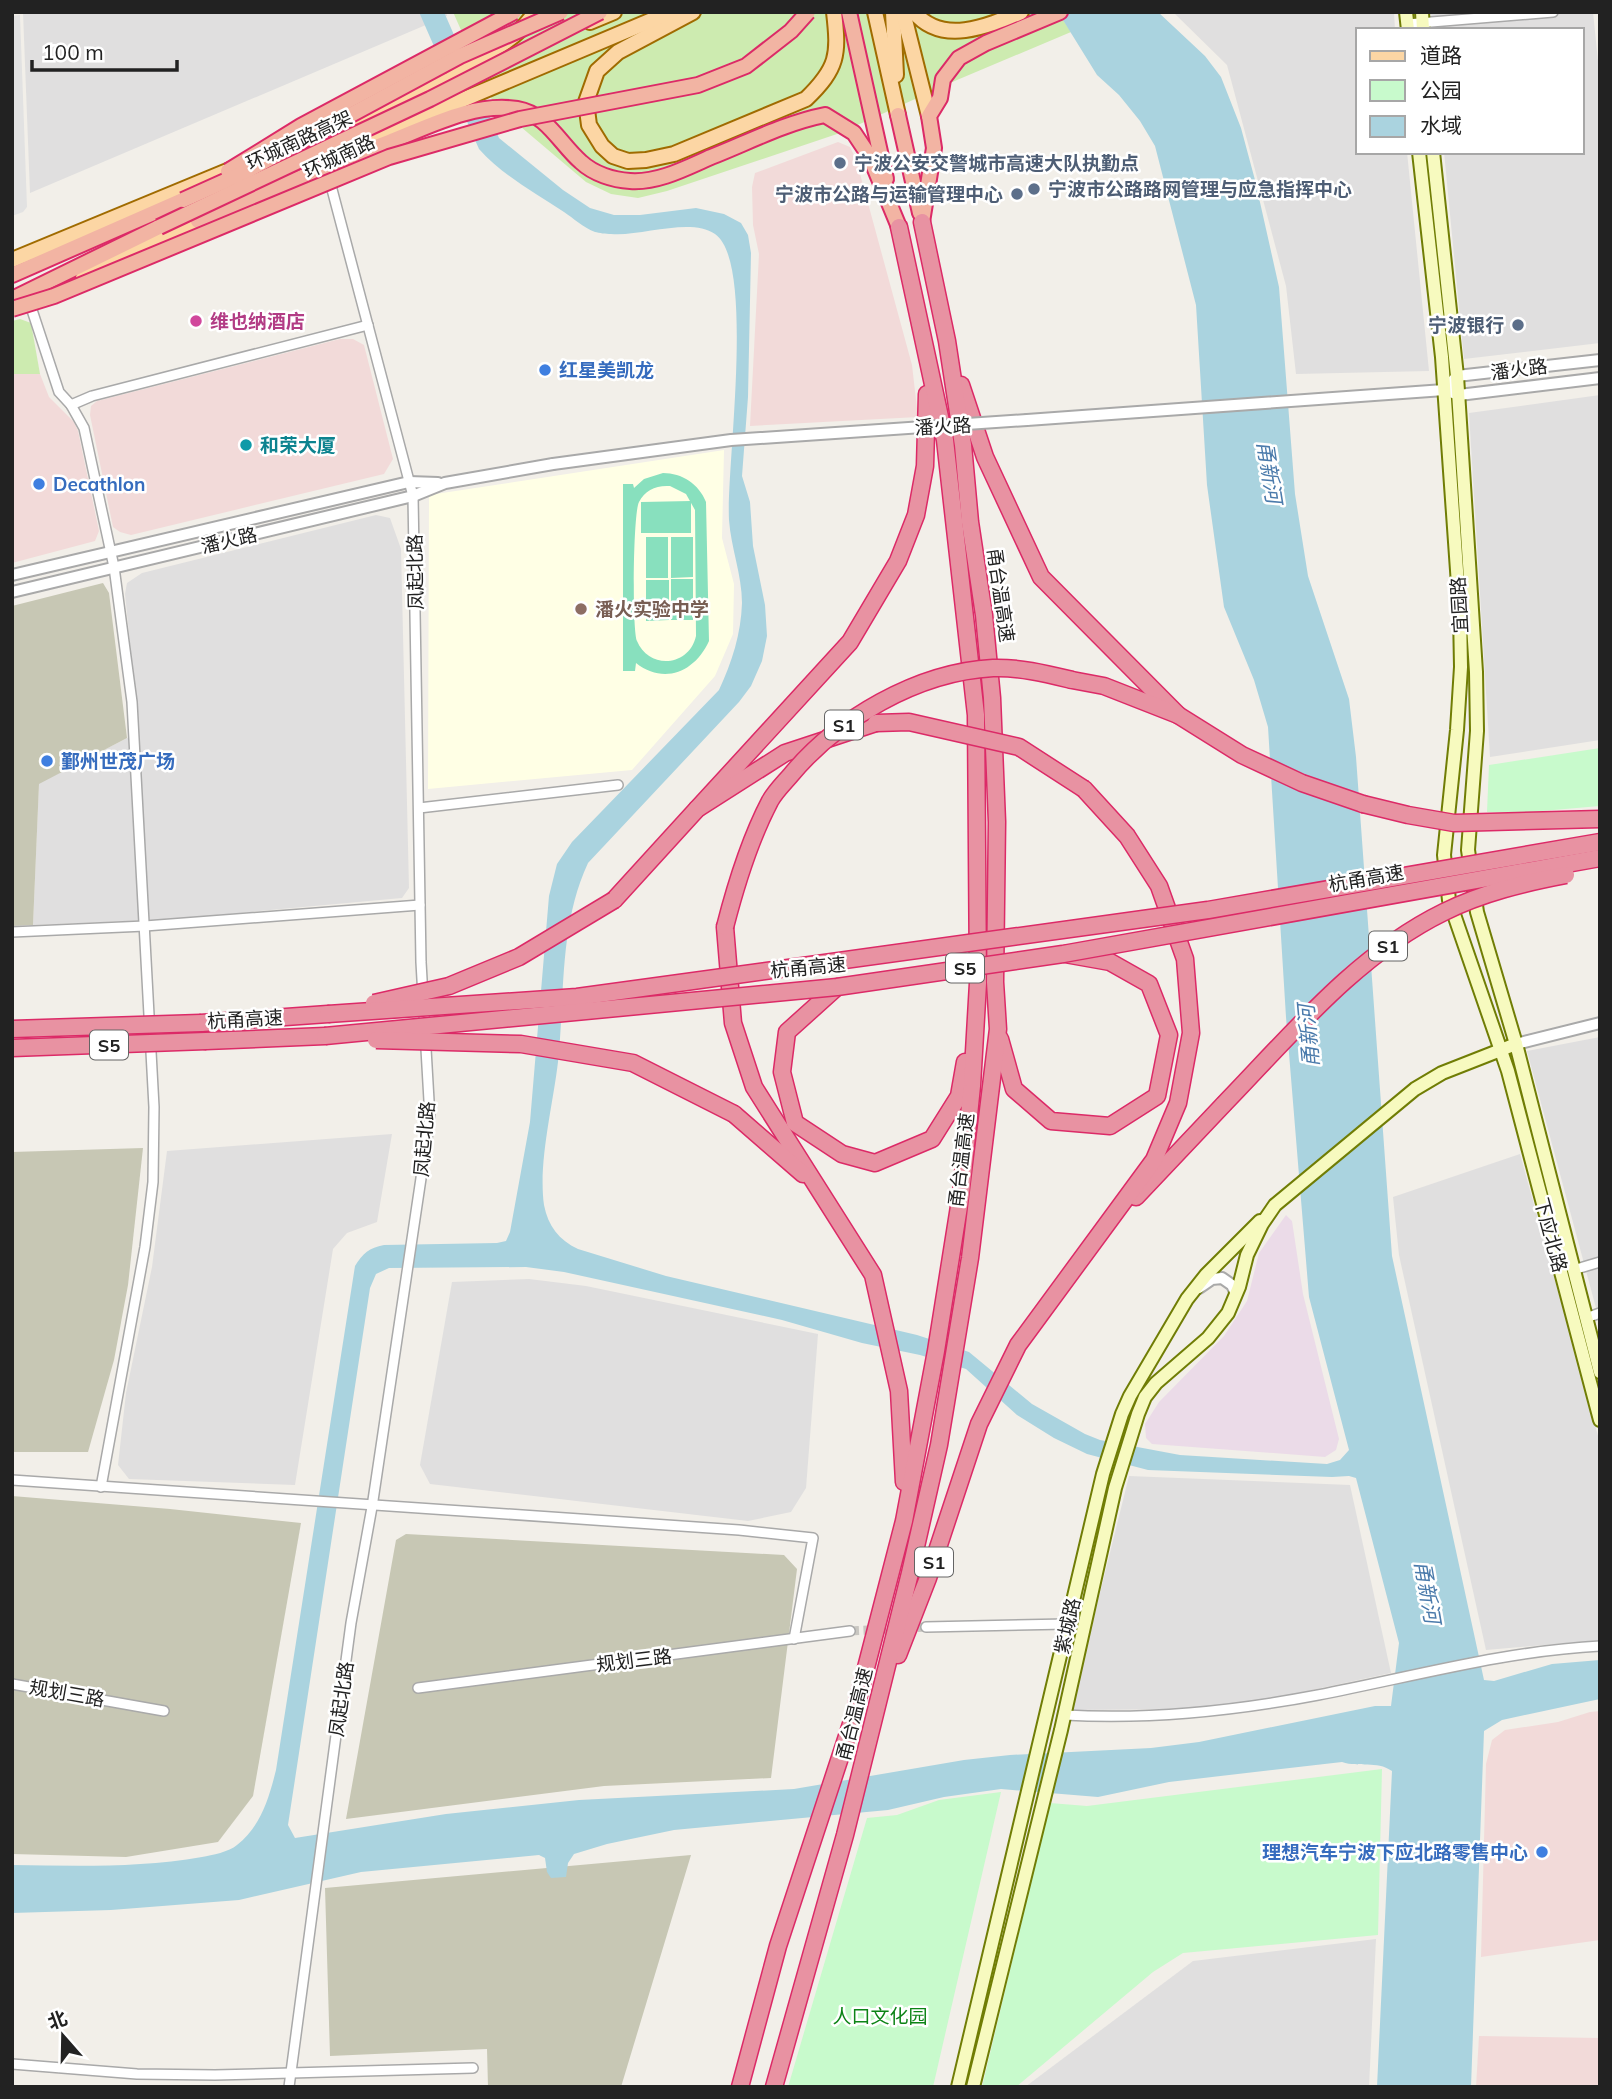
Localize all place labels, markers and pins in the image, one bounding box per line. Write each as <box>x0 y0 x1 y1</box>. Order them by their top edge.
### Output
place label: 宁波公安交警城市高速大队执勤点 <box>854 151 1139 175</box>
marker: 宁波公安交警城市高速大队执勤点 <box>832 155 848 171</box>
place label: 宁波市公路路网管理与应急指挥中心 <box>1048 177 1352 201</box>
marker: 宁波市公路路网管理与应急指挥中心 <box>1026 181 1042 197</box>
place label: 宁波市公路与运输管理中心 <box>775 182 1003 206</box>
marker: 宁波市公路与运输管理中心 <box>1009 186 1025 202</box>
place label: 维也纳酒店 <box>210 309 305 333</box>
marker: 维也纳酒店 <box>188 313 204 329</box>
place label: 宁波银行 <box>1428 313 1504 337</box>
marker: 宁波银行 <box>1510 317 1526 333</box>
place label: 红星美凯龙 <box>559 358 654 382</box>
marker: 红星美凯龙 <box>537 362 553 378</box>
place label: 和荣大厦 <box>260 433 336 457</box>
marker: 和荣大厦 <box>238 437 254 453</box>
place label: Decathlon <box>53 472 146 496</box>
marker: Decathlon <box>31 476 47 492</box>
place label: 潘火实验中学 <box>595 597 709 621</box>
marker: 潘火实验中学 <box>573 601 589 617</box>
place label: 鄞州世茂广场 <box>61 749 175 773</box>
marker: 鄞州世茂广场 <box>39 753 55 769</box>
place label: 理想汽车宁波下应北路零售中心 <box>1262 1840 1528 1864</box>
marker: 理想汽车宁波下应北路零售中心 <box>1534 1844 1550 1860</box>

